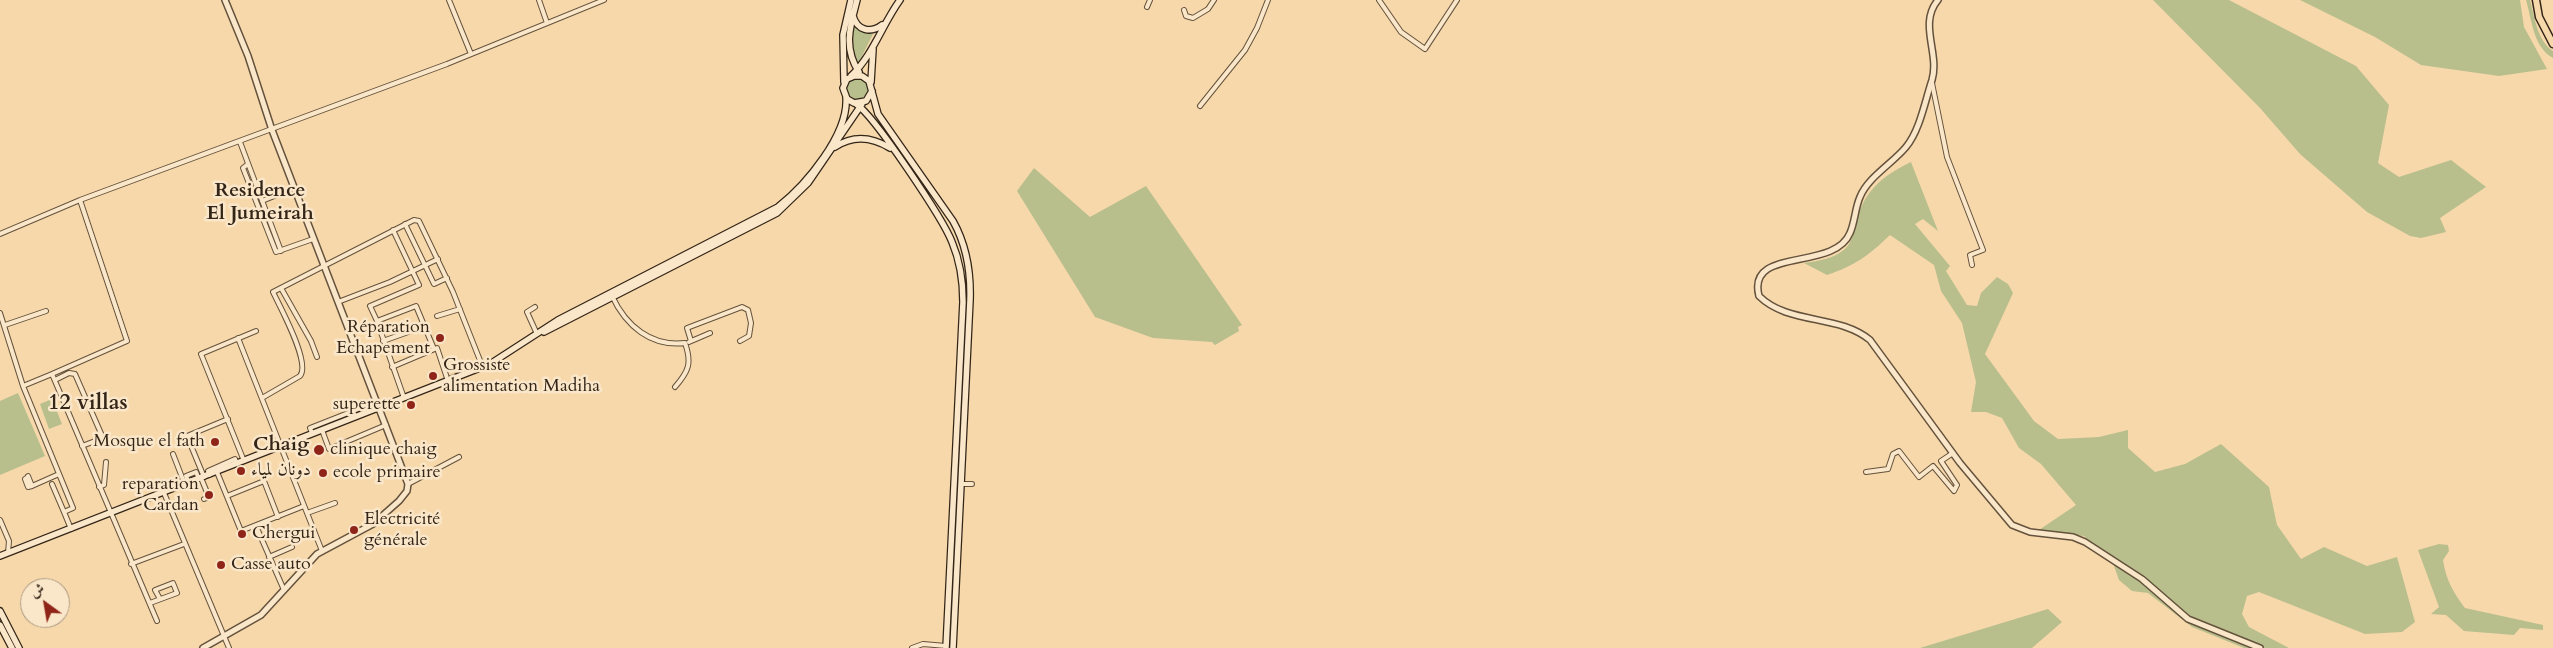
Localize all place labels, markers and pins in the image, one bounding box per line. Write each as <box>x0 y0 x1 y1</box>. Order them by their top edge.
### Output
place label: Réparation Echapement <box>336 317 430 359</box>
marker: Réparation Echapement <box>434 332 446 344</box>
place label: Grossiste alimentation Madiha <box>443 355 600 398</box>
marker: Grossiste alimentation Madiha <box>427 370 439 382</box>
place label: superette <box>333 394 401 416</box>
marker: superette <box>405 399 417 411</box>
place label: Mosque el fath <box>93 431 205 453</box>
marker: Mosque el fath <box>209 436 221 448</box>
place label: clinique chaig <box>330 439 437 461</box>
marker: clinique chaig <box>312 443 326 457</box>
place label: دونان لمياء <box>251 460 311 482</box>
place label: ecole primaire <box>333 462 441 484</box>
marker: دونان لمياء <box>235 465 247 477</box>
marker: ecole primaire <box>317 467 329 479</box>
place label: reparation Cardan <box>122 474 199 516</box>
marker: reparation Cardan <box>203 489 215 501</box>
place label: Electricité générale <box>364 509 441 552</box>
place label: Chergui <box>252 523 315 545</box>
marker: Electricité générale <box>348 524 360 536</box>
marker: Chergui <box>236 528 248 540</box>
place label: Casse auto <box>231 554 311 576</box>
marker: Casse auto <box>215 559 227 571</box>

